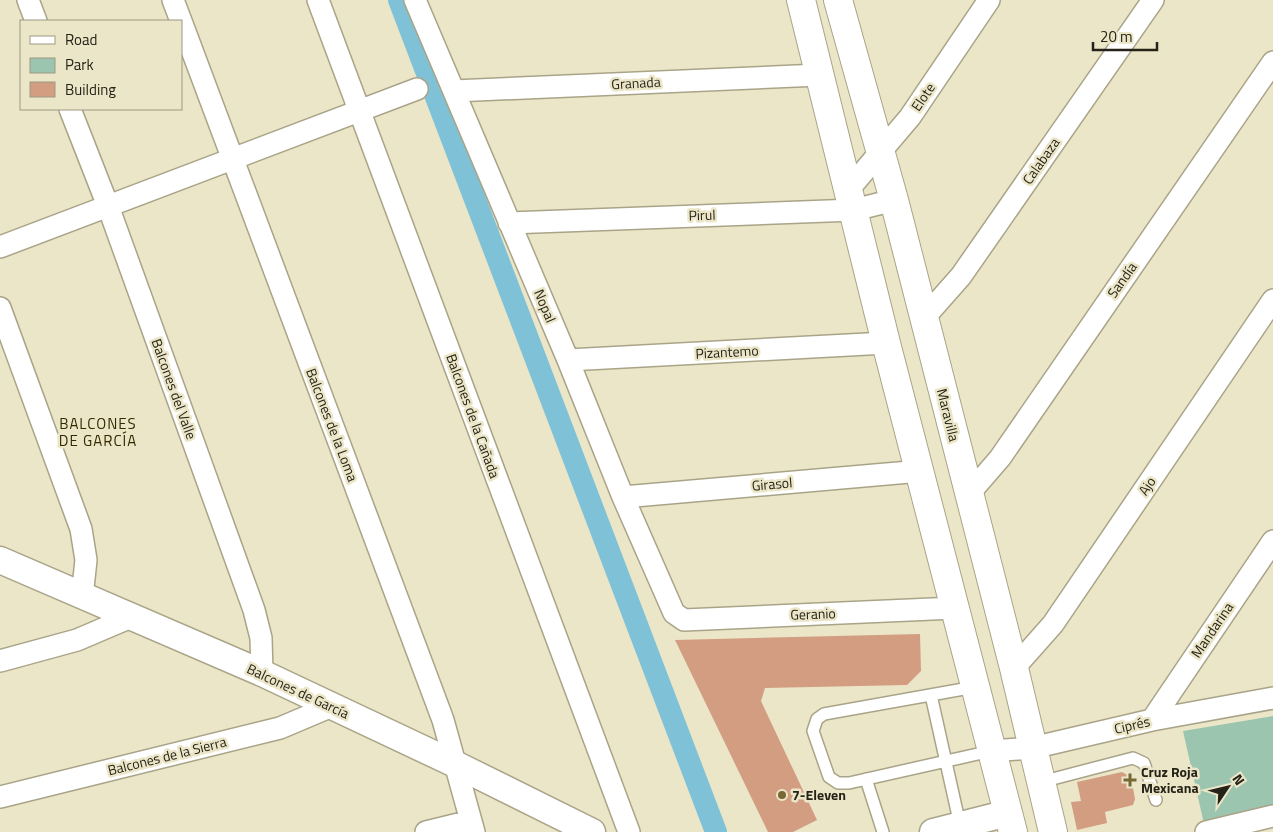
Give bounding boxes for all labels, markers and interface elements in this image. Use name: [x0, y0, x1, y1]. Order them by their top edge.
legend: [20, 20, 182, 110]
scale bar: [1093, 20, 1157, 52]
text: 20 m: [1100, 25, 1133, 48]
text: Road: [65, 28, 97, 51]
text: Park: [65, 53, 94, 76]
street label: Granada: [611, 71, 661, 94]
text: Building: [65, 78, 116, 101]
street label: Elote: [905, 78, 940, 115]
street label: Calabaza: [1017, 133, 1064, 188]
street label: Pirul: [688, 204, 716, 225]
street label: Sandía: [1102, 257, 1142, 302]
street label: Nopal: [529, 286, 562, 326]
street label: Balcones del Valle: [147, 336, 202, 442]
street label: Pizantemo: [695, 339, 759, 364]
street label: Balcones de la Cañada: [441, 351, 506, 481]
street label: Balcones de la Loma: [301, 365, 364, 485]
street label: Maravilla: [932, 386, 965, 444]
district label: BALCONES DE GARCÍA: [59, 412, 137, 452]
street label: Girasol: [751, 471, 793, 496]
street label: Ajo: [1133, 472, 1161, 499]
street label: Mandarina: [1185, 598, 1238, 662]
street label: Geranio: [790, 602, 836, 625]
street label: Balcones de García: [244, 658, 353, 723]
street label: Ciprés: [1112, 710, 1152, 739]
street label: Balcones de la Sierra: [105, 731, 229, 780]
place label: Cruz Roja Mexicana: [1141, 761, 1199, 798]
north arrow: [1203, 762, 1253, 812]
text: N: [1228, 769, 1250, 789]
marker: Cruz Roja Mexicana: [1123, 773, 1137, 787]
place label: 7-Eleven: [792, 784, 846, 805]
marker: 7-Eleven: [776, 789, 788, 801]

